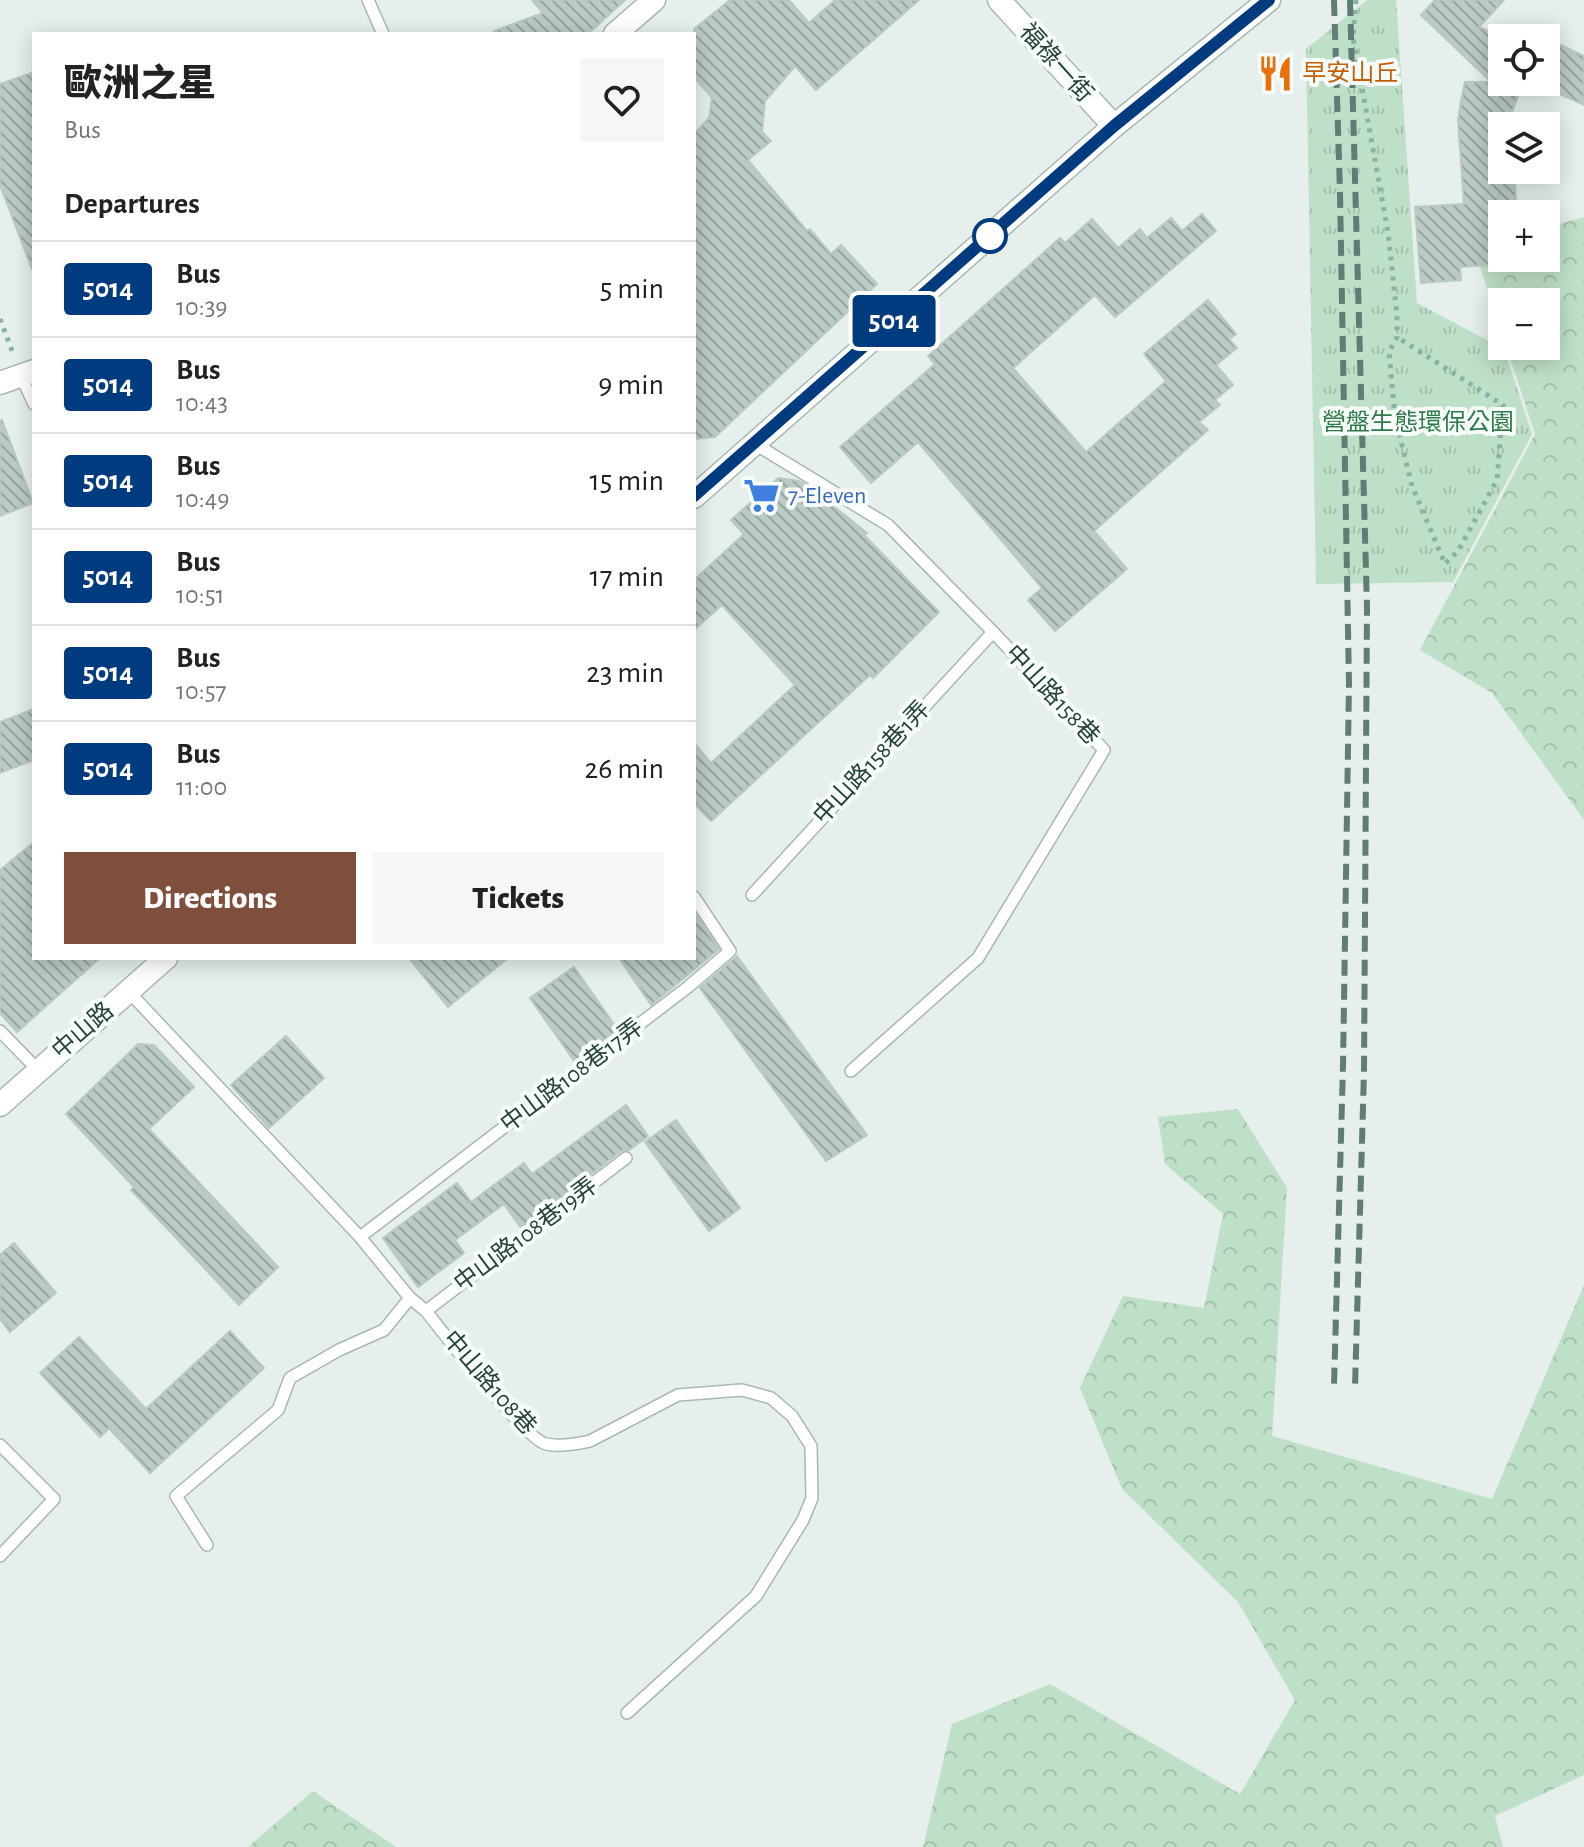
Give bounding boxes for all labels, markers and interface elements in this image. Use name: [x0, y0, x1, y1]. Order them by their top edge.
street label: 福祿一街: [1015, 18, 1099, 107]
map controls: [1488, 24, 1560, 360]
button: locate: [1488, 24, 1560, 96]
restaurant icon: 早安山丘: [1257, 55, 1295, 93]
button: heart: [580, 58, 664, 142]
place label: 早安山丘: [1302, 60, 1398, 86]
text: 歐洲之星: [64, 66, 216, 104]
button: layers: [1488, 112, 1560, 184]
text: Bus: [64, 117, 101, 143]
text: Departures: [64, 189, 200, 219]
button: +: [1488, 200, 1560, 272]
unlabelled marker: [973, 219, 1007, 253]
text: Bus: [176, 259, 221, 289]
text: 5 min: [600, 274, 664, 304]
text: 5014: [83, 275, 133, 303]
button: −: [1488, 288, 1560, 360]
text: 10:39: [176, 294, 228, 320]
line badge: 5014: [838, 295, 950, 347]
text: 5014: [869, 307, 919, 335]
text: Bus: [176, 355, 221, 385]
text: 9 min: [598, 370, 664, 400]
text: 5014: [83, 371, 133, 399]
text: 10:43: [176, 390, 228, 416]
park label: 營盤生態環保公園: [1322, 409, 1514, 435]
text: Bus: [176, 451, 221, 481]
text: 15 min: [589, 466, 664, 496]
text: 5014: [83, 467, 133, 495]
supermarket icon: 7-Eleven: [743, 477, 781, 515]
place label: 7-Eleven: [788, 484, 866, 508]
text: 10:49: [176, 486, 229, 512]
text: Bus: [176, 547, 221, 577]
text: 17 min: [589, 562, 664, 592]
text: 5014: [83, 563, 133, 591]
text: 10:51: [176, 582, 224, 608]
street label: 中山路158巷: [1000, 639, 1105, 749]
text: Bus: [176, 643, 221, 673]
text: 23 min: [586, 658, 664, 688]
text: 5014: [83, 659, 133, 687]
text: 10:57: [176, 678, 226, 704]
street label: 中山路158巷1弄: [808, 696, 935, 829]
text: Bus: [176, 739, 221, 769]
text: 26 min: [585, 754, 664, 784]
text: 5014: [83, 755, 133, 783]
text: 11:00: [176, 774, 227, 800]
button: Directions: [64, 852, 356, 944]
button: Tickets: [372, 852, 664, 944]
street label: 中山路: [47, 997, 118, 1064]
street label: 中山路108巷17弄: [495, 1013, 647, 1137]
street label: 中山路108巷19弄: [449, 1172, 602, 1296]
street label: 中山路108巷: [438, 1325, 542, 1439]

